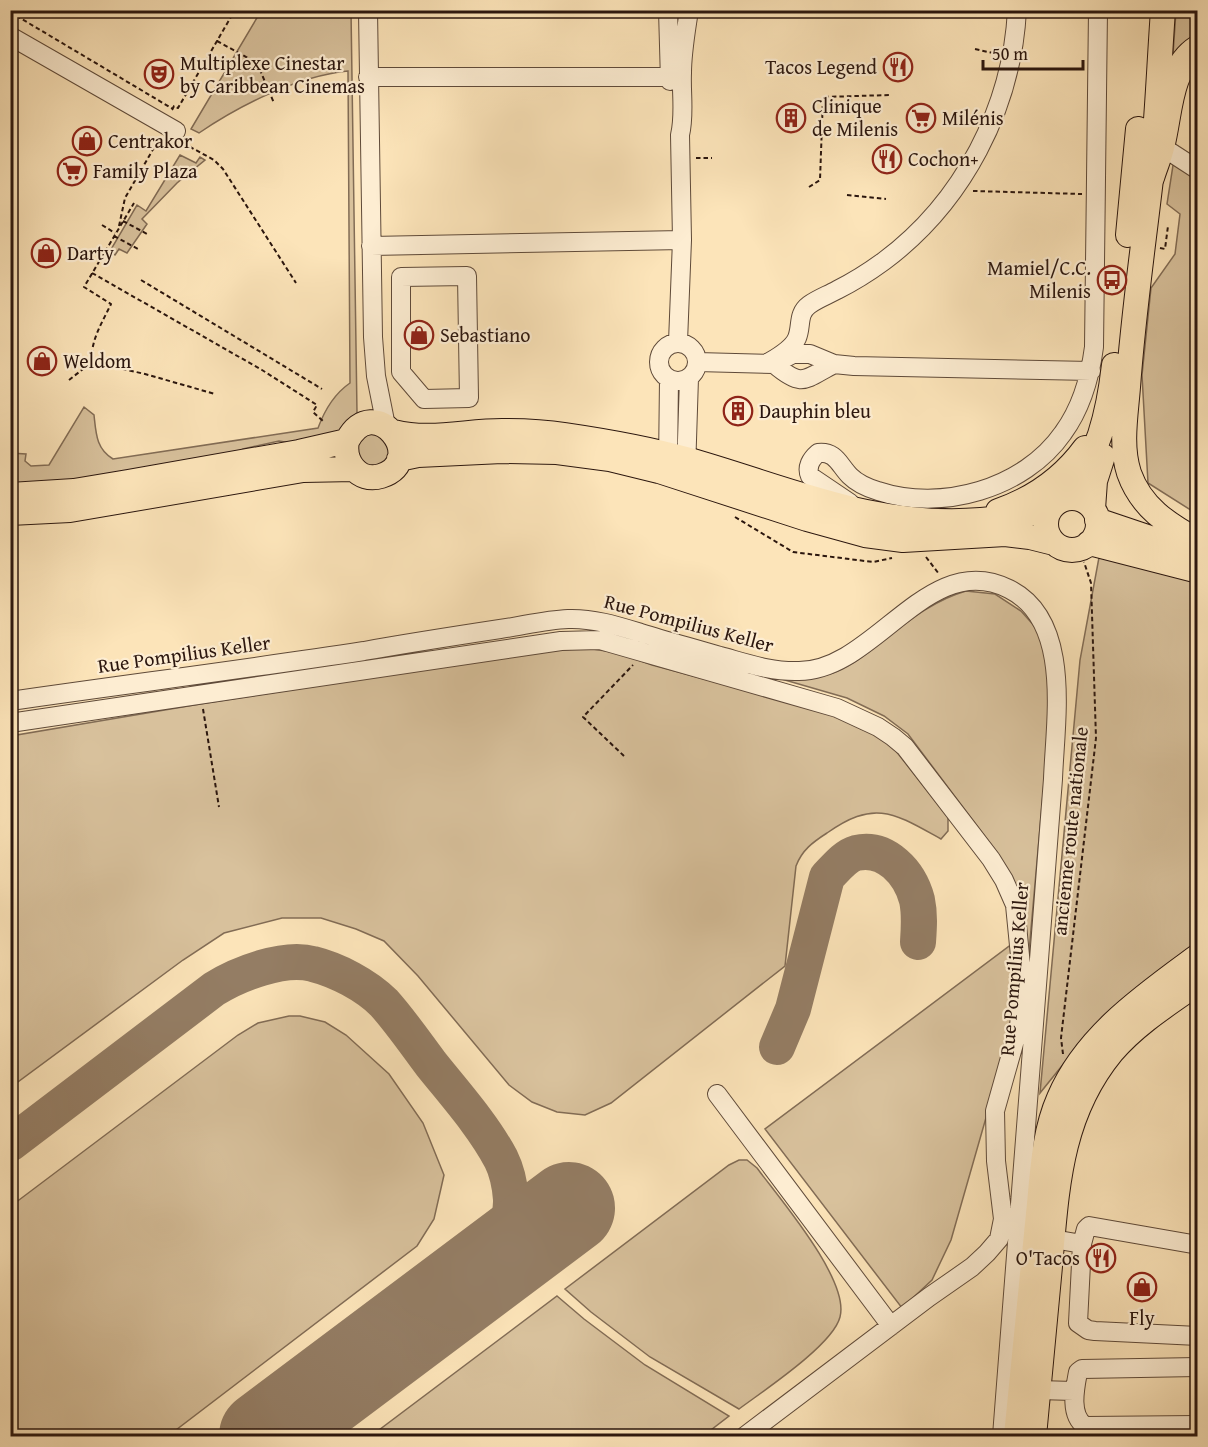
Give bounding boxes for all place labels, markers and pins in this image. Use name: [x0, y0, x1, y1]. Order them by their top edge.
place label: Multiplexe Cinestar by Caribbean Cinemas: [180, 48, 365, 100]
restaurant icon: Tacos Legend: [882, 51, 914, 83]
place label: Tacos Legend: [765, 52, 877, 81]
theatre icon: Multiplexe Cinestar by Caribbean Cinemas: [143, 58, 175, 90]
place label: Clinique de Milenis: [812, 91, 898, 143]
building icon: Clinique de Milenis: [775, 102, 807, 134]
supermarket icon: Milénis: [905, 102, 937, 134]
place label: Milénis: [942, 103, 1004, 132]
shop icon: Centrakor: [71, 125, 103, 157]
place label: Centrakor: [108, 126, 192, 155]
restaurant icon: Cochon+: [871, 143, 903, 175]
place label: Cochon+: [908, 144, 979, 173]
supermarket icon: Family Plaza: [56, 155, 88, 187]
place label: Family Plaza: [93, 156, 198, 185]
shop icon: Darty: [30, 237, 62, 269]
place label: Darty: [67, 238, 114, 267]
place label: Mamiel/C.C. Milenis: [987, 253, 1091, 305]
bus stop icon: Mamiel/C.C. Milenis: [1096, 264, 1128, 296]
shop icon: Sebastiano: [403, 319, 435, 351]
place label: Sebastiano: [440, 320, 530, 349]
shop icon: Weldom: [26, 345, 58, 377]
place label: Weldom: [63, 346, 132, 375]
building icon: Dauphin bleu: [722, 395, 754, 427]
place label: Dauphin bleu: [759, 396, 871, 425]
restaurant icon: O'Tacos: [1085, 1242, 1117, 1274]
place label: O'Tacos: [1016, 1243, 1080, 1272]
shop icon: Fly: [1126, 1271, 1158, 1303]
place label: Fly: [1129, 1303, 1155, 1332]

